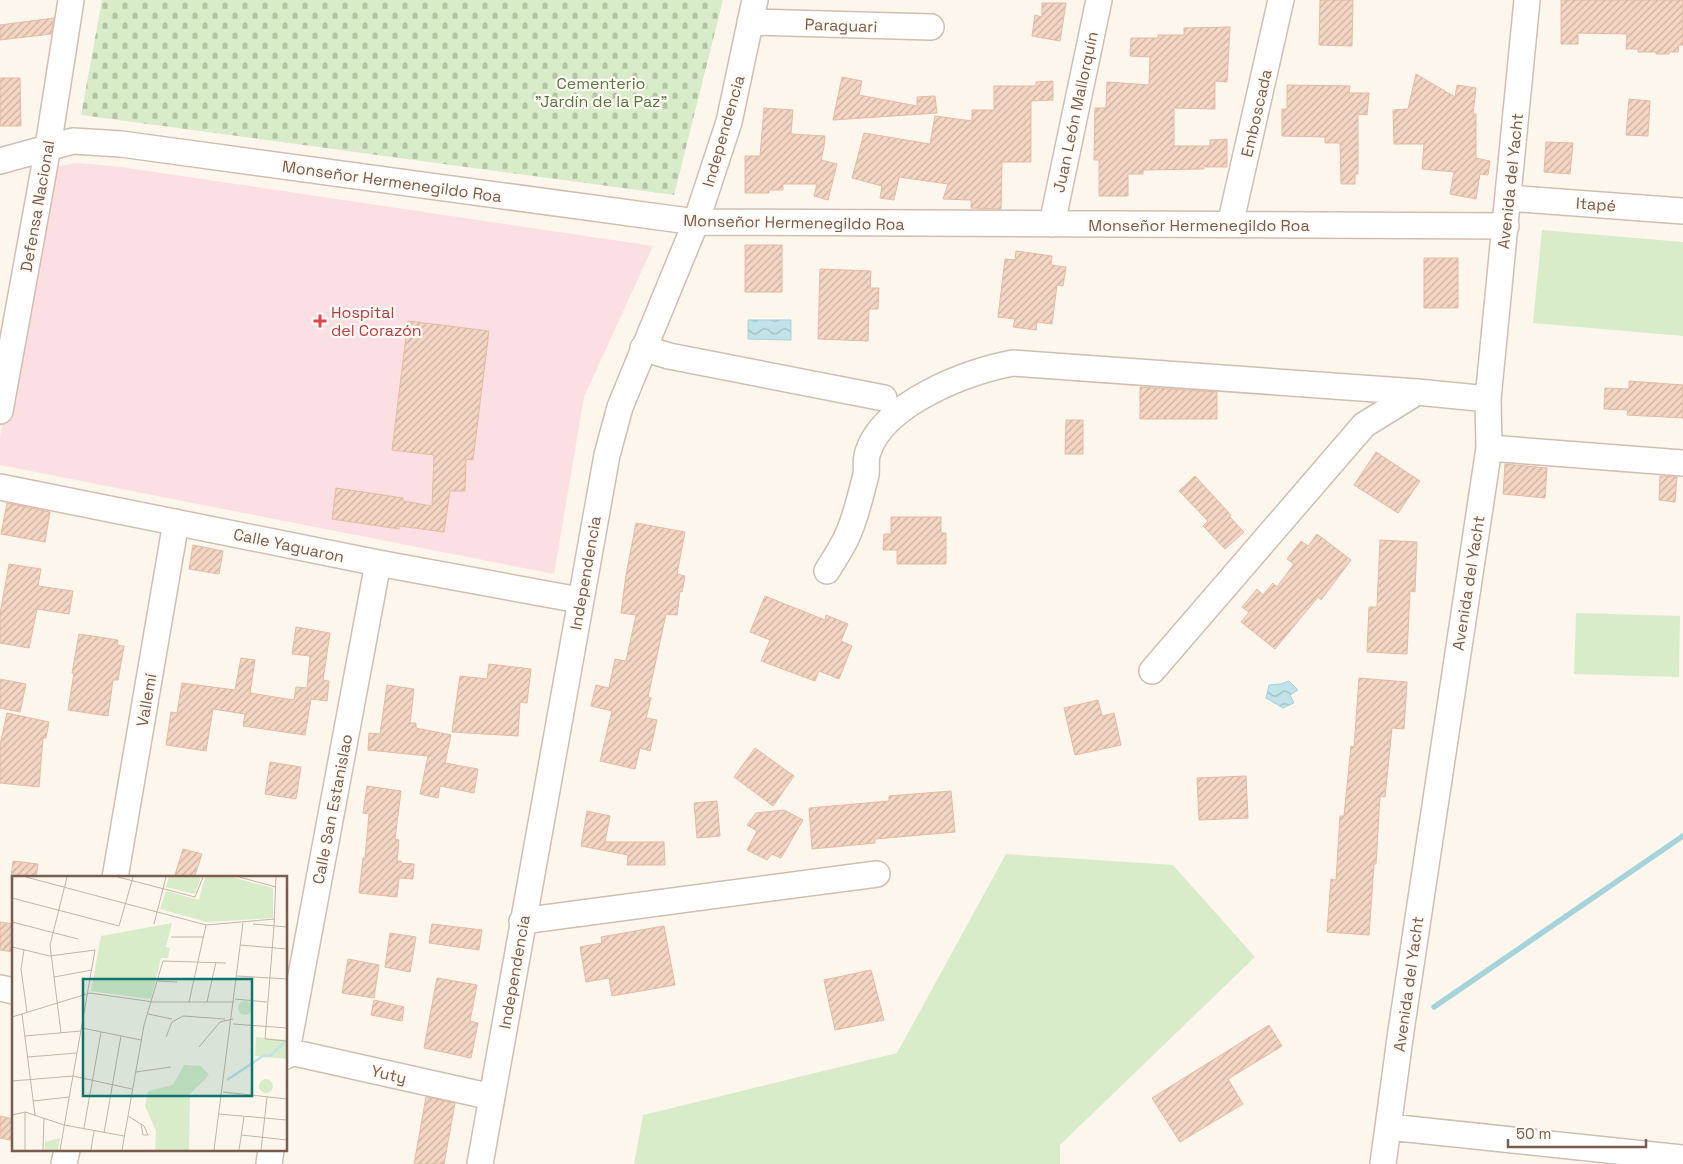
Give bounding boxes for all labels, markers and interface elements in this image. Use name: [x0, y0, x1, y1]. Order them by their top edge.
street label: Paraguari: [804, 14, 878, 37]
street label: Juan León Mallorquín: [1048, 30, 1103, 195]
street label: Emboscada: [1236, 67, 1277, 159]
park label: Cementerio "Jardín de la Paz": [535, 73, 667, 112]
street label: Independencia: [697, 73, 749, 189]
street label: Avenida del Yacht: [1493, 112, 1528, 250]
street label: Defensa Nacional: [16, 139, 59, 274]
street label: Monseñor Hermenegildo Roa: [281, 156, 503, 207]
street label: Itapé: [1575, 193, 1617, 216]
street label: Monseñor Hermenegildo Roa: [683, 210, 905, 235]
street label: Monseñor Hermenegildo Roa: [1088, 215, 1310, 236]
place label: Hospital del Corazón: [331, 302, 422, 341]
marker: Hospital del Corazón: [313, 314, 327, 328]
street label: Independencia: [565, 514, 606, 632]
street label: Avenida del Yacht: [1447, 514, 1490, 652]
street label: Calle Yaguaron: [232, 523, 346, 567]
street label: Vallemí: [132, 672, 161, 728]
street label: Calle San Estanislao: [308, 732, 357, 886]
inset map: [12, 876, 288, 1152]
street label: Independencia: [494, 913, 535, 1031]
street label: Avenida del Yacht: [1389, 915, 1428, 1053]
street label: Yuty: [369, 1060, 409, 1089]
scale bar: [1508, 1116, 1646, 1148]
text: 50 m: [1516, 1124, 1551, 1143]

